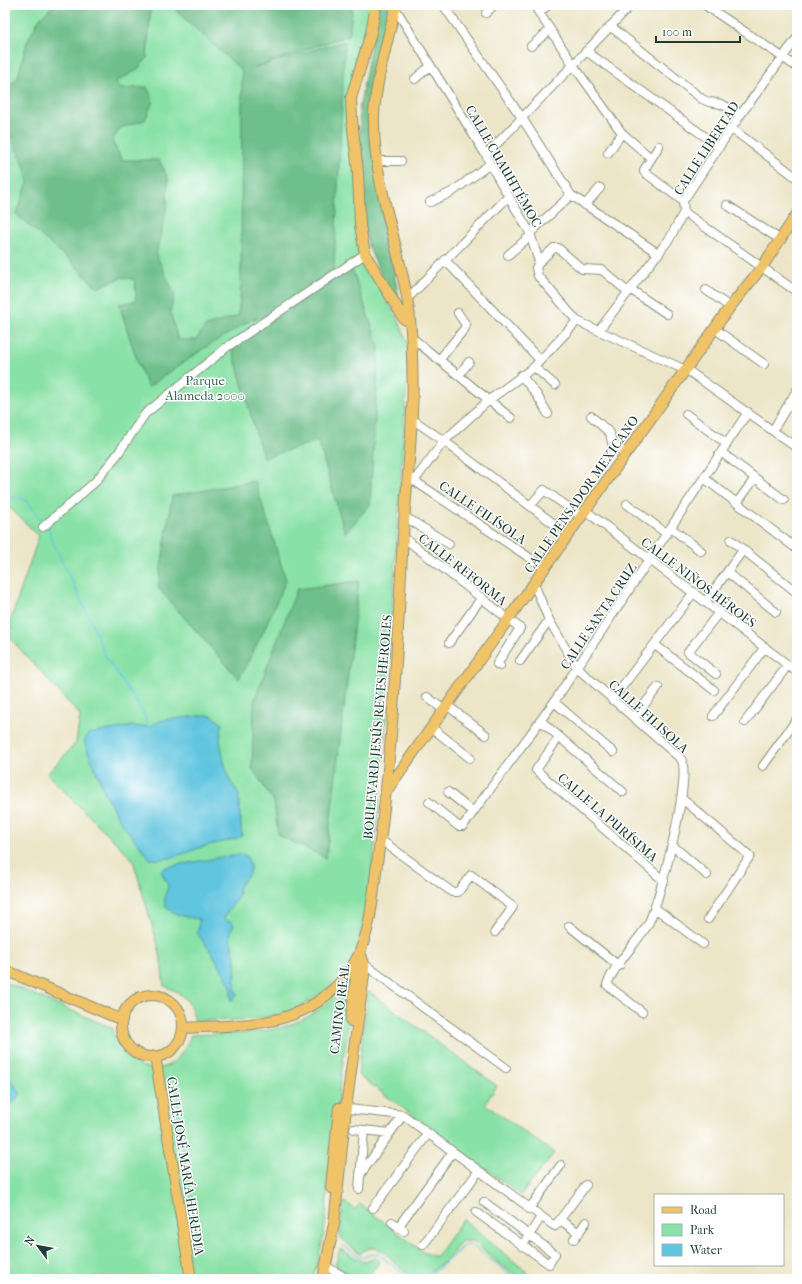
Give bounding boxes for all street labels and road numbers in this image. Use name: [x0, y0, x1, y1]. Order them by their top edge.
street label: CALLE LIBERTAD: [671, 99, 742, 198]
street label: CALLE CUAUHTÉMOC: [462, 103, 545, 230]
street label: CALLE PENSADOR MEXICANO: [521, 413, 642, 576]
street label: CALLE FILÍSOLA: [436, 478, 530, 547]
street label: CALLE REFORMA: [416, 530, 510, 609]
street label: CALLE NIÑOS HÉROES: [638, 534, 759, 631]
street label: CALLE SANTA CRUZ: [557, 560, 640, 672]
street label: BOULEVARD JESÚS REYES HEROLES: [360, 614, 395, 840]
street label: CALLE FILISOLA: [606, 677, 692, 756]
street label: CALLE LA PURÍSIMA: [555, 770, 661, 865]
street label: CAMINO REAL: [327, 963, 352, 1055]
street label: CALLE JOSÉ MARÍA HEREDIA: [164, 1076, 207, 1257]

